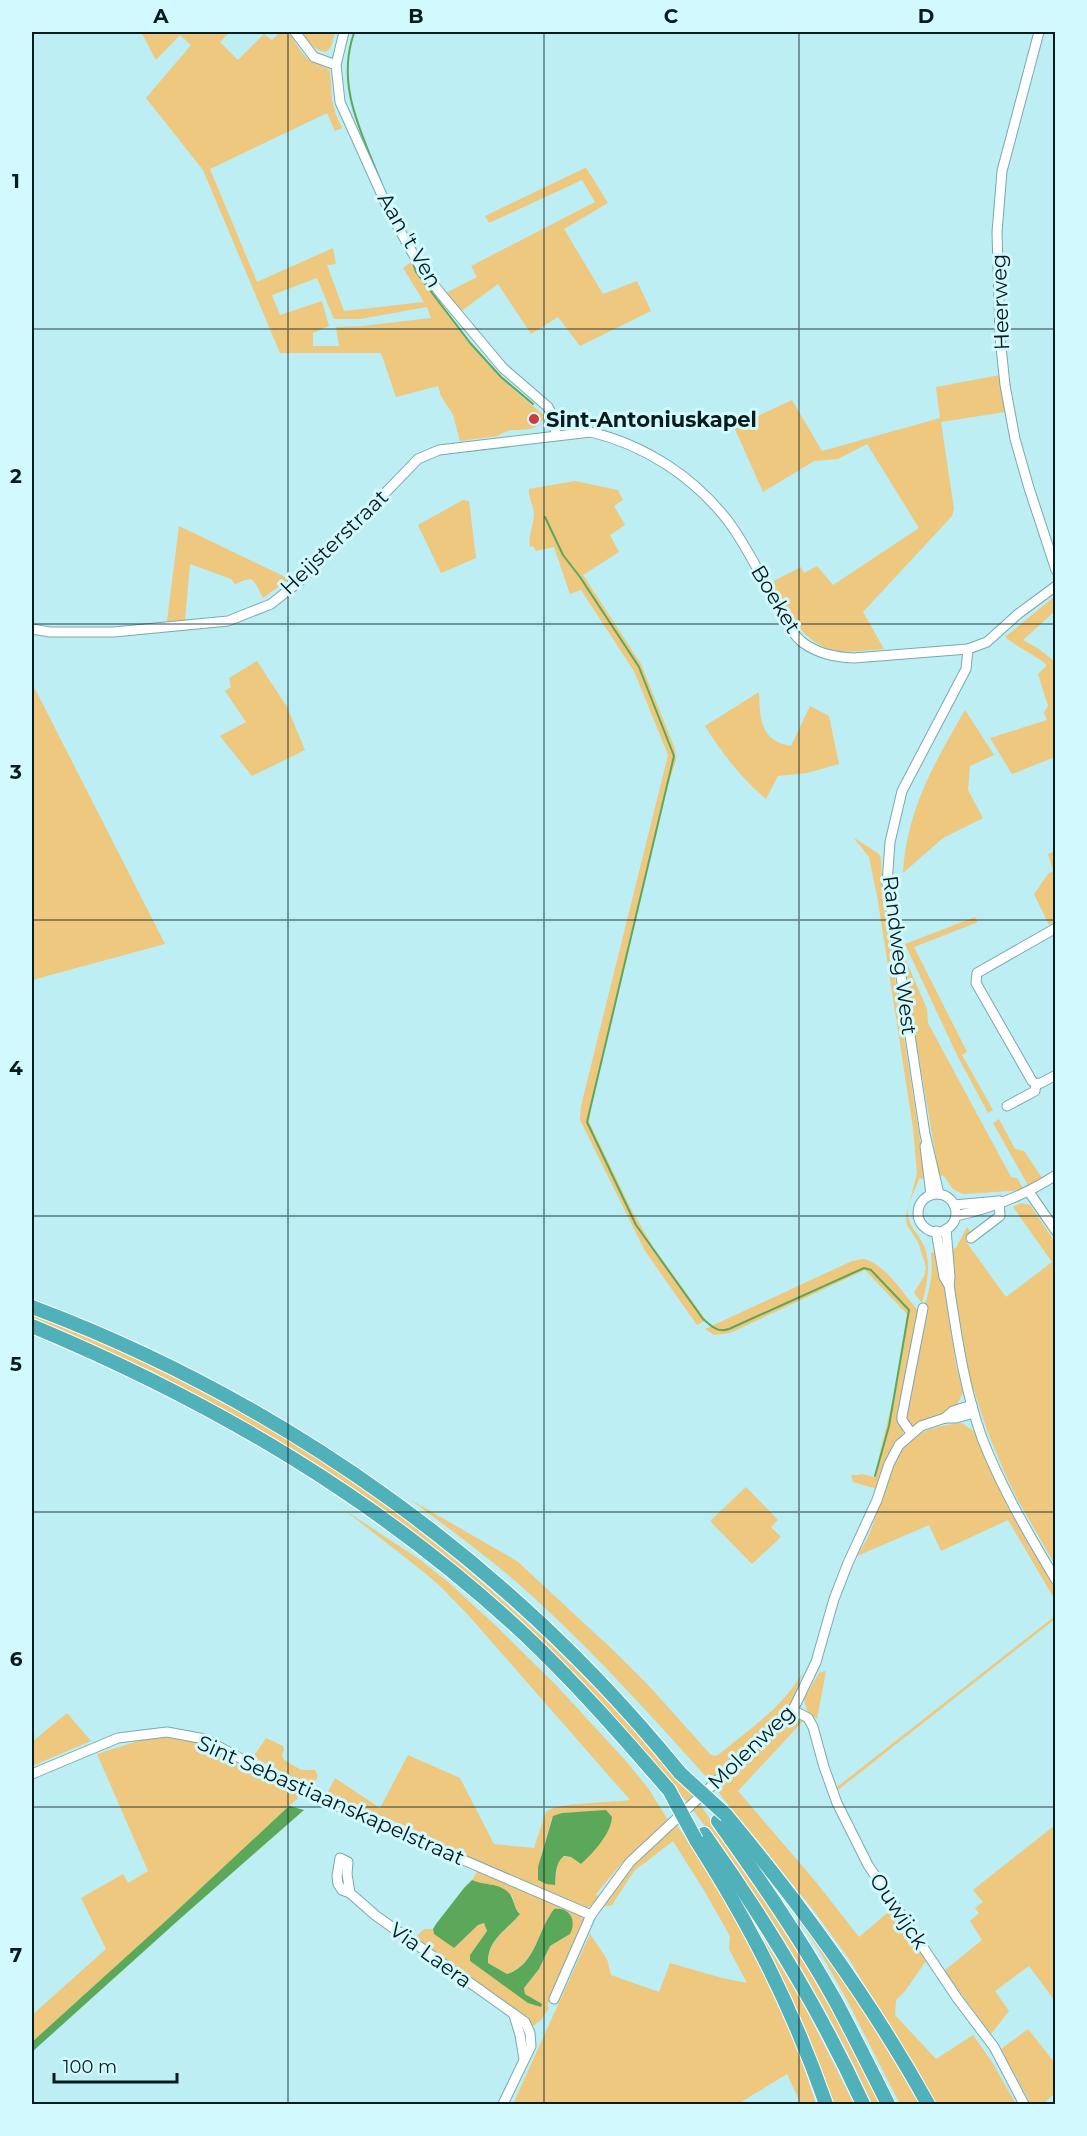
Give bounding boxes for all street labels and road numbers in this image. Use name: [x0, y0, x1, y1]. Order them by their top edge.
street label: Aan 't Ven: [373, 188, 447, 292]
street label: Heerweg: [986, 253, 1014, 351]
street label: Heijsterstraat: [275, 484, 393, 600]
street label: Boeket: [746, 560, 806, 638]
street label: Randweg West: [878, 874, 922, 1036]
street label: Molenweg: [702, 1700, 800, 1794]
street label: Sint Sebastiaanskapelstraat: [194, 1730, 468, 1870]
street label: Ouwijck: [865, 1868, 934, 1954]
street label: Via Laera: [385, 1917, 477, 1993]

